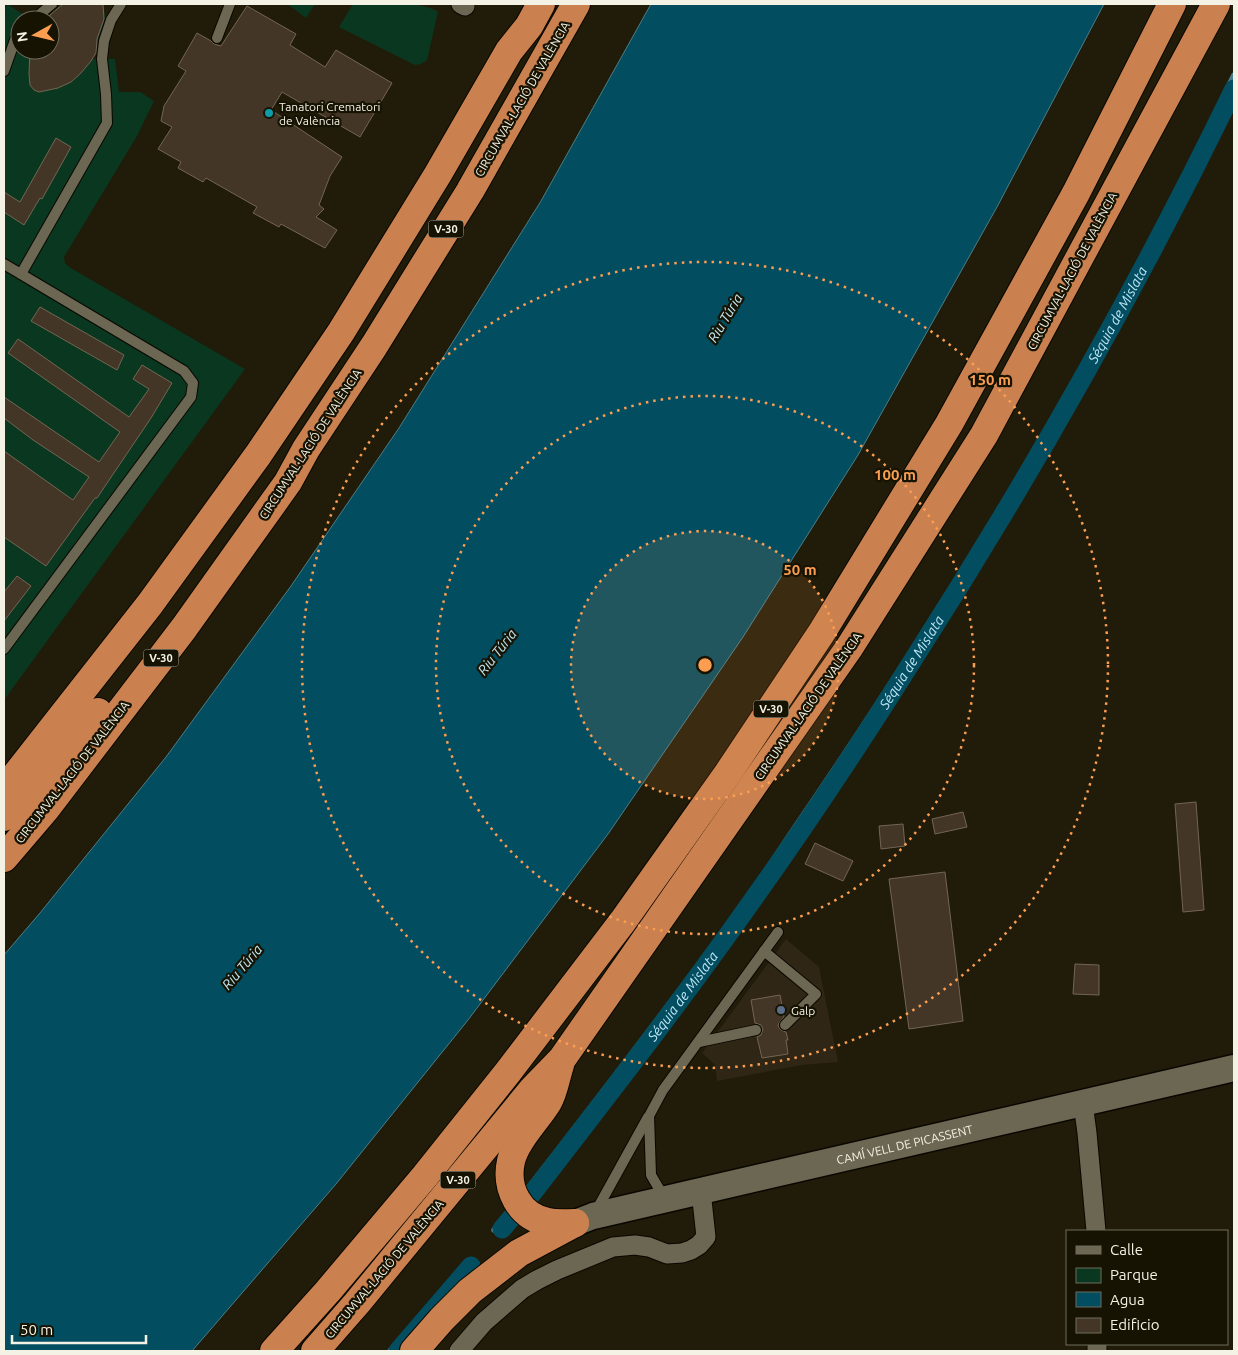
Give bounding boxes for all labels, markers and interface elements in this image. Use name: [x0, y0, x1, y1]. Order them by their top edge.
north arrow: [10, 10, 60, 60]
street label: CIRCUMVAL·LACIÓ DE VALÈNCIA: [472, 19, 572, 179]
text: N: [13, 31, 31, 43]
place label: Tanatori Crematori de València: [279, 100, 381, 127]
marker: Tanatori Crematori de València: [263, 107, 275, 119]
street label: CIRCUMVAL·LACIÓ DE VALÈNCIA: [1025, 190, 1119, 352]
road number: V-30: [428, 220, 464, 238]
water label: Séquia de Mislata: [1084, 263, 1150, 367]
water label: Riu Túria: [704, 291, 746, 345]
street label: CIRCUMVAL·LACIÓ DE VALÈNCIA: [256, 366, 364, 522]
text: 150 m: [969, 371, 1011, 388]
text: 100 m: [874, 466, 916, 483]
text: 50 m: [783, 561, 817, 578]
water label: Séquia de Mislata: [875, 612, 947, 713]
water label: Riu Túria: [474, 626, 520, 678]
street label: CIRCUMVAL·LACIÓ DE VALÈNCIA: [752, 630, 864, 782]
road number: V-30: [144, 650, 178, 666]
centre of rings: [696, 656, 714, 674]
street label: CIRCUMVAL·LACIÓ DE VALÈNCIA: [12, 698, 132, 846]
road number: V-30: [754, 701, 788, 718]
water label: Riu Túria: [219, 941, 266, 993]
water label: Séquia de Mislata: [644, 948, 721, 1045]
marker: Galp: [775, 1004, 787, 1016]
place label: Galp: [791, 1004, 815, 1017]
street label: CAMÍ VELL DE PICASSENT: [835, 1122, 974, 1166]
road number: V-30: [440, 1172, 476, 1188]
street label: CIRCUMVAL·LACIÓ DE VALÈNCIA: [322, 1197, 446, 1341]
legend: [1066, 1230, 1228, 1345]
text: Calle: [1110, 1241, 1143, 1258]
text: Parque: [1110, 1266, 1158, 1283]
text: Agua: [1110, 1291, 1145, 1308]
scale bar: [12, 1312, 146, 1344]
text: Edificio: [1110, 1316, 1159, 1333]
text: 50 m: [20, 1321, 53, 1338]

